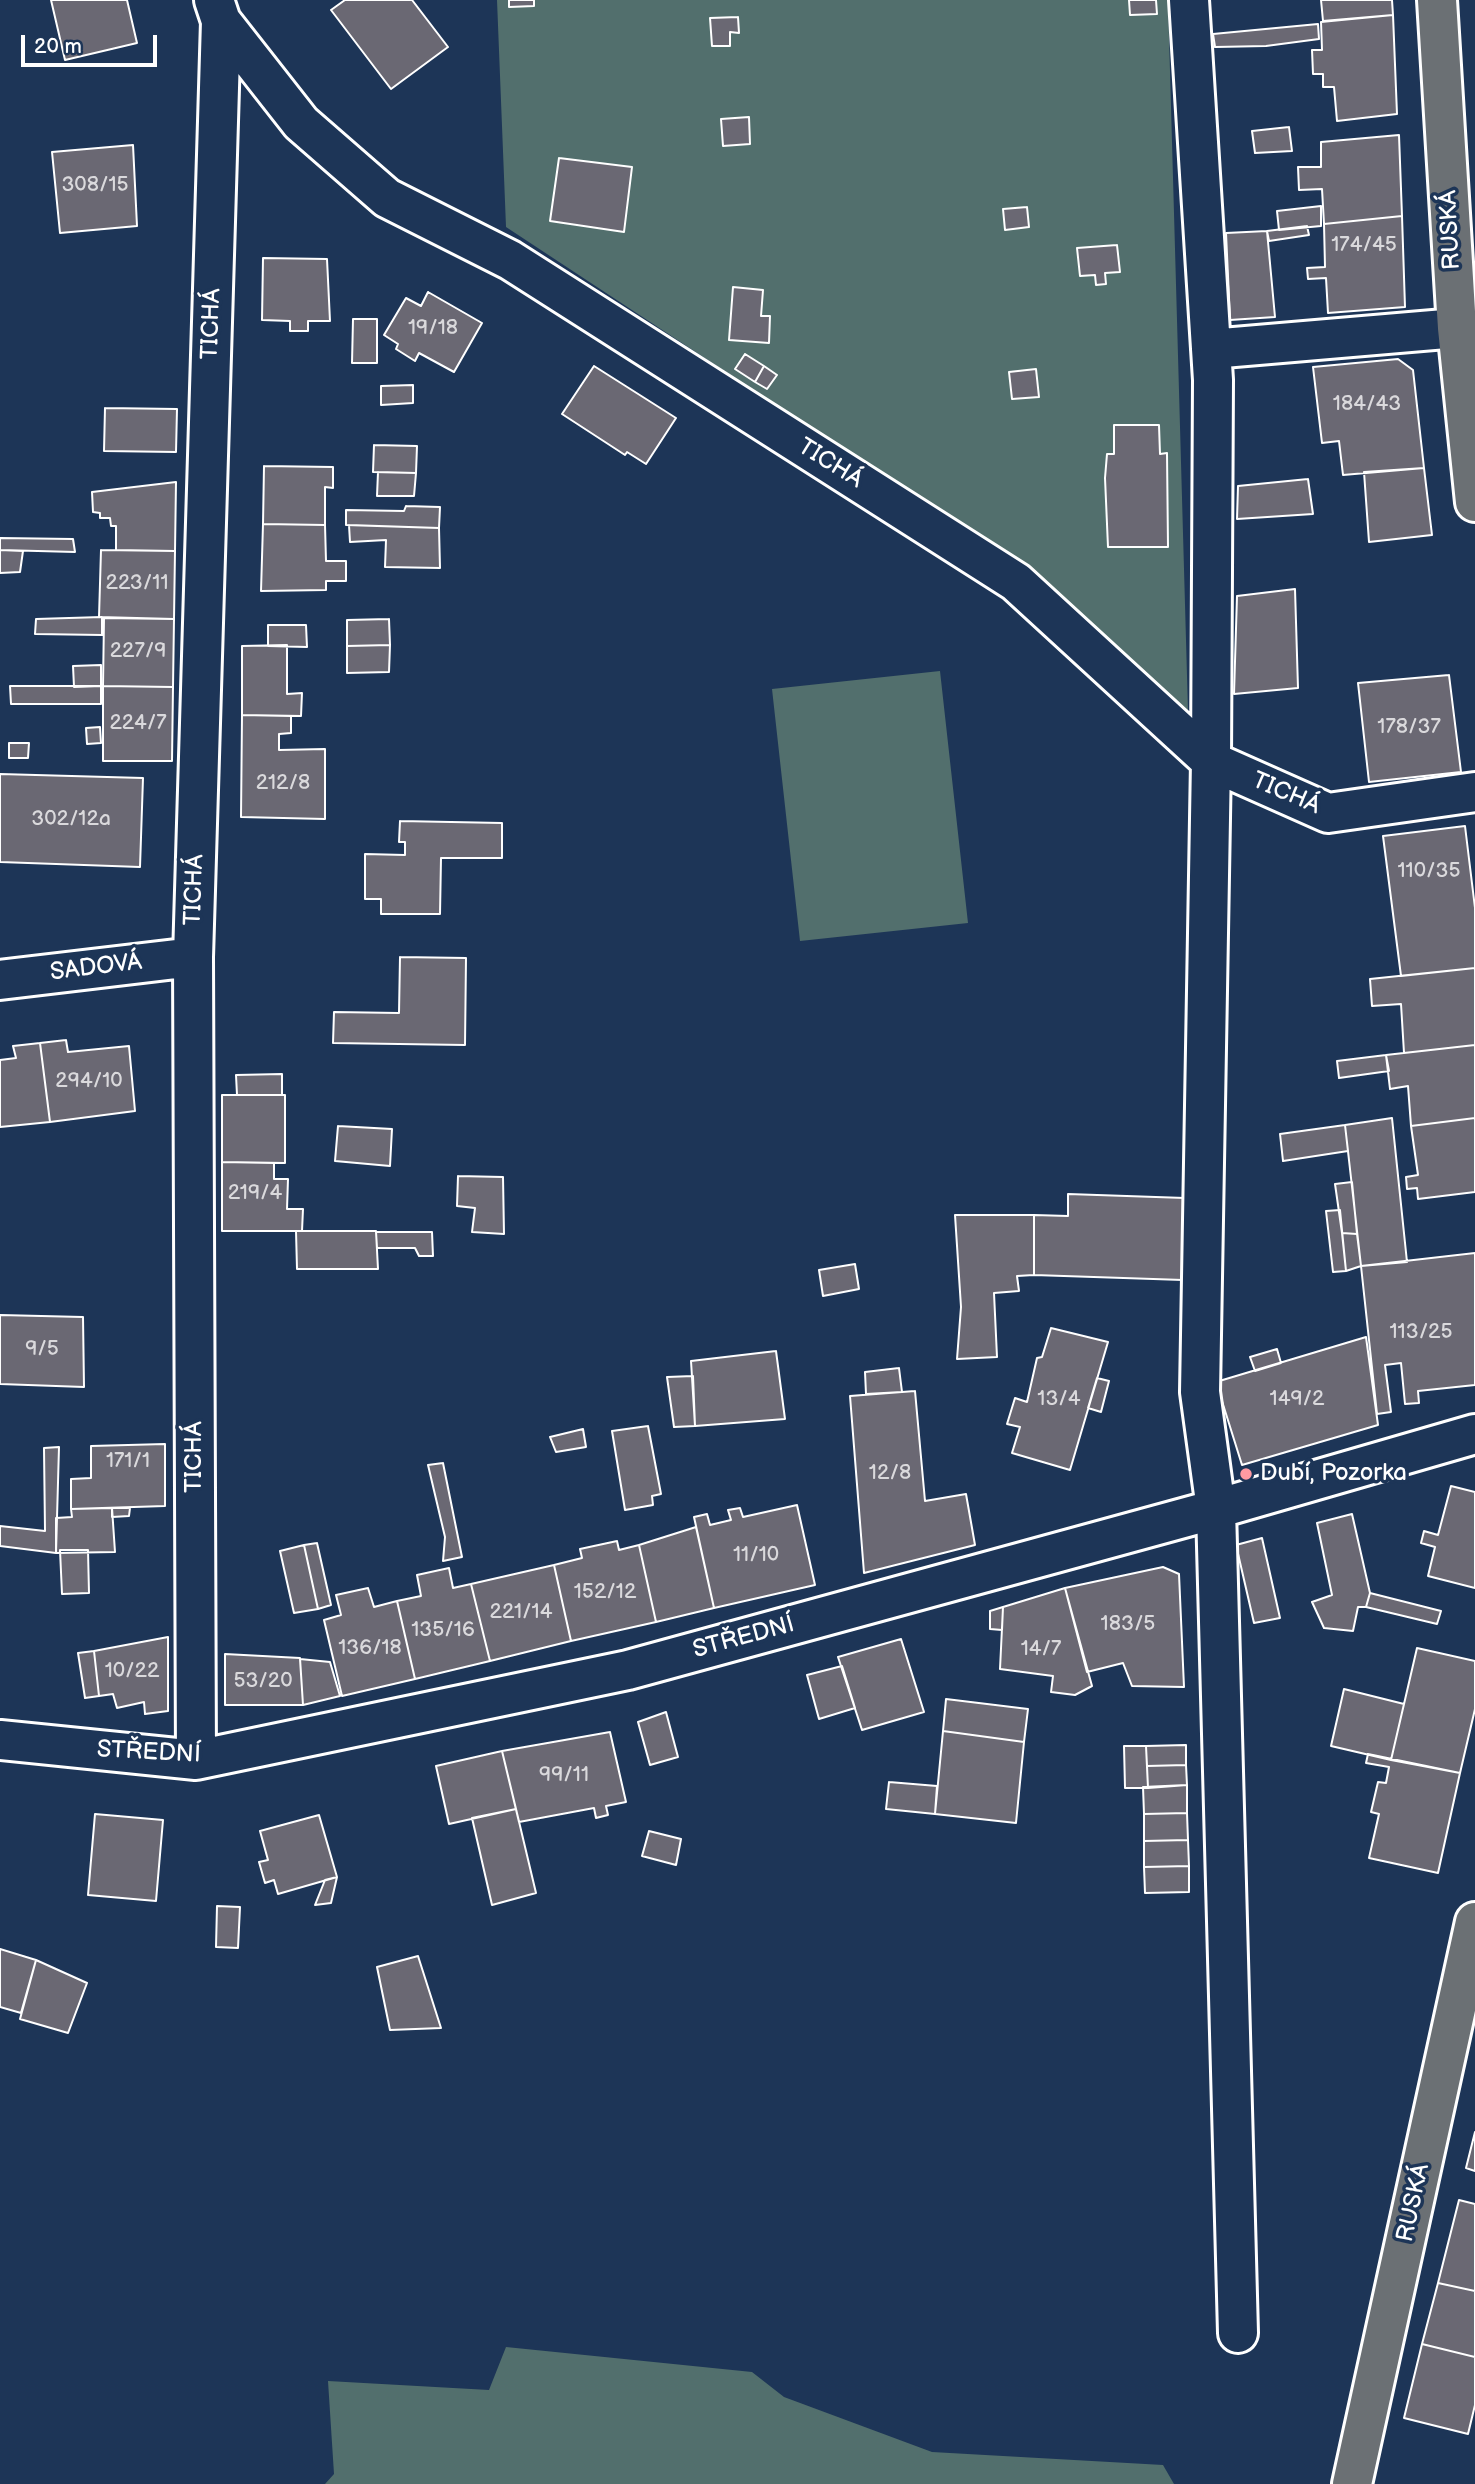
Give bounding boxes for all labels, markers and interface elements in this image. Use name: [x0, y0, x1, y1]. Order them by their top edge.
scale bar: [24, 21, 161, 65]
text: 20 m: [34, 34, 82, 59]
house number: 308/15: [61, 173, 129, 199]
street label: RUSKÁ: [1435, 190, 1467, 270]
house number: 174/45: [1331, 233, 1397, 259]
street label: TICHÁ: [196, 288, 228, 360]
house number: 19/18: [408, 316, 458, 342]
house number: 184/43: [1333, 392, 1401, 418]
street label: TICHÁ: [792, 433, 868, 495]
house number: 223/11: [105, 571, 169, 597]
house number: 227/9: [110, 639, 166, 665]
house number: 224/7: [109, 711, 167, 737]
house number: 178/37: [1377, 715, 1441, 741]
street label: TICHÁ: [1248, 767, 1324, 821]
house number: 212/8: [256, 771, 310, 797]
house number: 302/12a: [31, 807, 111, 833]
street label: TICHÁ: [179, 854, 211, 926]
house number: 110/35: [1397, 859, 1461, 885]
street label: SADOVÁ: [49, 948, 143, 988]
house number: 294/10: [55, 1069, 123, 1095]
house number: 219/4: [228, 1181, 282, 1207]
house number: 113/25: [1389, 1320, 1453, 1346]
house number: 9/5: [25, 1337, 59, 1363]
house number: 13/4: [1037, 1387, 1081, 1413]
house number: 149/2: [1270, 1387, 1324, 1413]
street label: TICHÁ: [181, 1421, 209, 1493]
house number: 171/1: [106, 1449, 150, 1475]
place label: Dubí, Pozorka: [1260, 1460, 1407, 1488]
house number: 12/8: [869, 1461, 911, 1487]
marker: Dubí, Pozorka: [1238, 1466, 1254, 1482]
house number: 11/10: [733, 1543, 779, 1569]
house number: 152/12: [574, 1580, 636, 1606]
house number: 221/14: [489, 1600, 553, 1626]
street label: STŘEDNÍ: [690, 1611, 798, 1665]
house number: 183/5: [1101, 1612, 1155, 1638]
house number: 135/16: [411, 1618, 475, 1644]
house number: 136/18: [338, 1636, 402, 1662]
house number: 14/7: [1021, 1637, 1061, 1663]
house number: 10/22: [105, 1659, 159, 1685]
house number: 53/20: [233, 1669, 293, 1695]
street label: STŘEDNÍ: [96, 1736, 202, 1770]
house number: 99/11: [539, 1763, 589, 1789]
street label: RUSKÁ: [1392, 2161, 1436, 2245]

